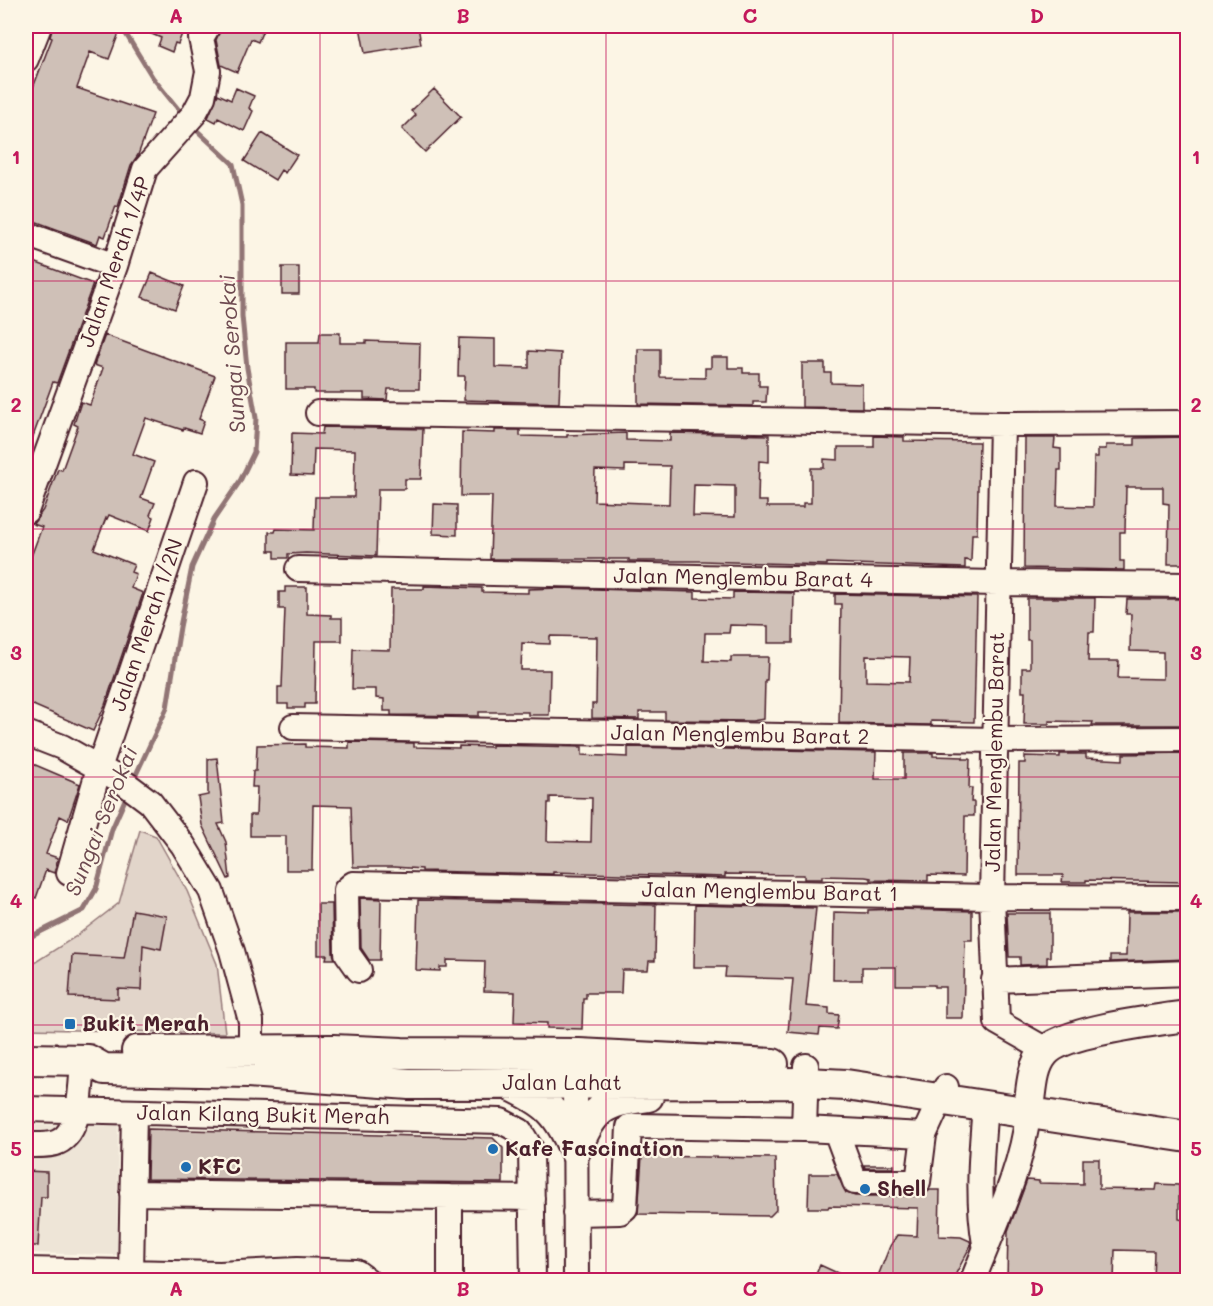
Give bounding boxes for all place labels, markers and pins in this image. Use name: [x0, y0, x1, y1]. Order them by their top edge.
place label: Bukit Merah: [82, 1009, 209, 1036]
marker: Bukit Merah: [63, 1017, 77, 1031]
place label: Kafe Fascination: [505, 1134, 684, 1161]
marker: Kafe Fascination: [486, 1142, 500, 1156]
place label: KFC: [198, 1152, 241, 1179]
marker: KFC: [179, 1160, 193, 1174]
place label: Shell: [877, 1174, 926, 1201]
marker: Shell: [858, 1182, 872, 1196]

